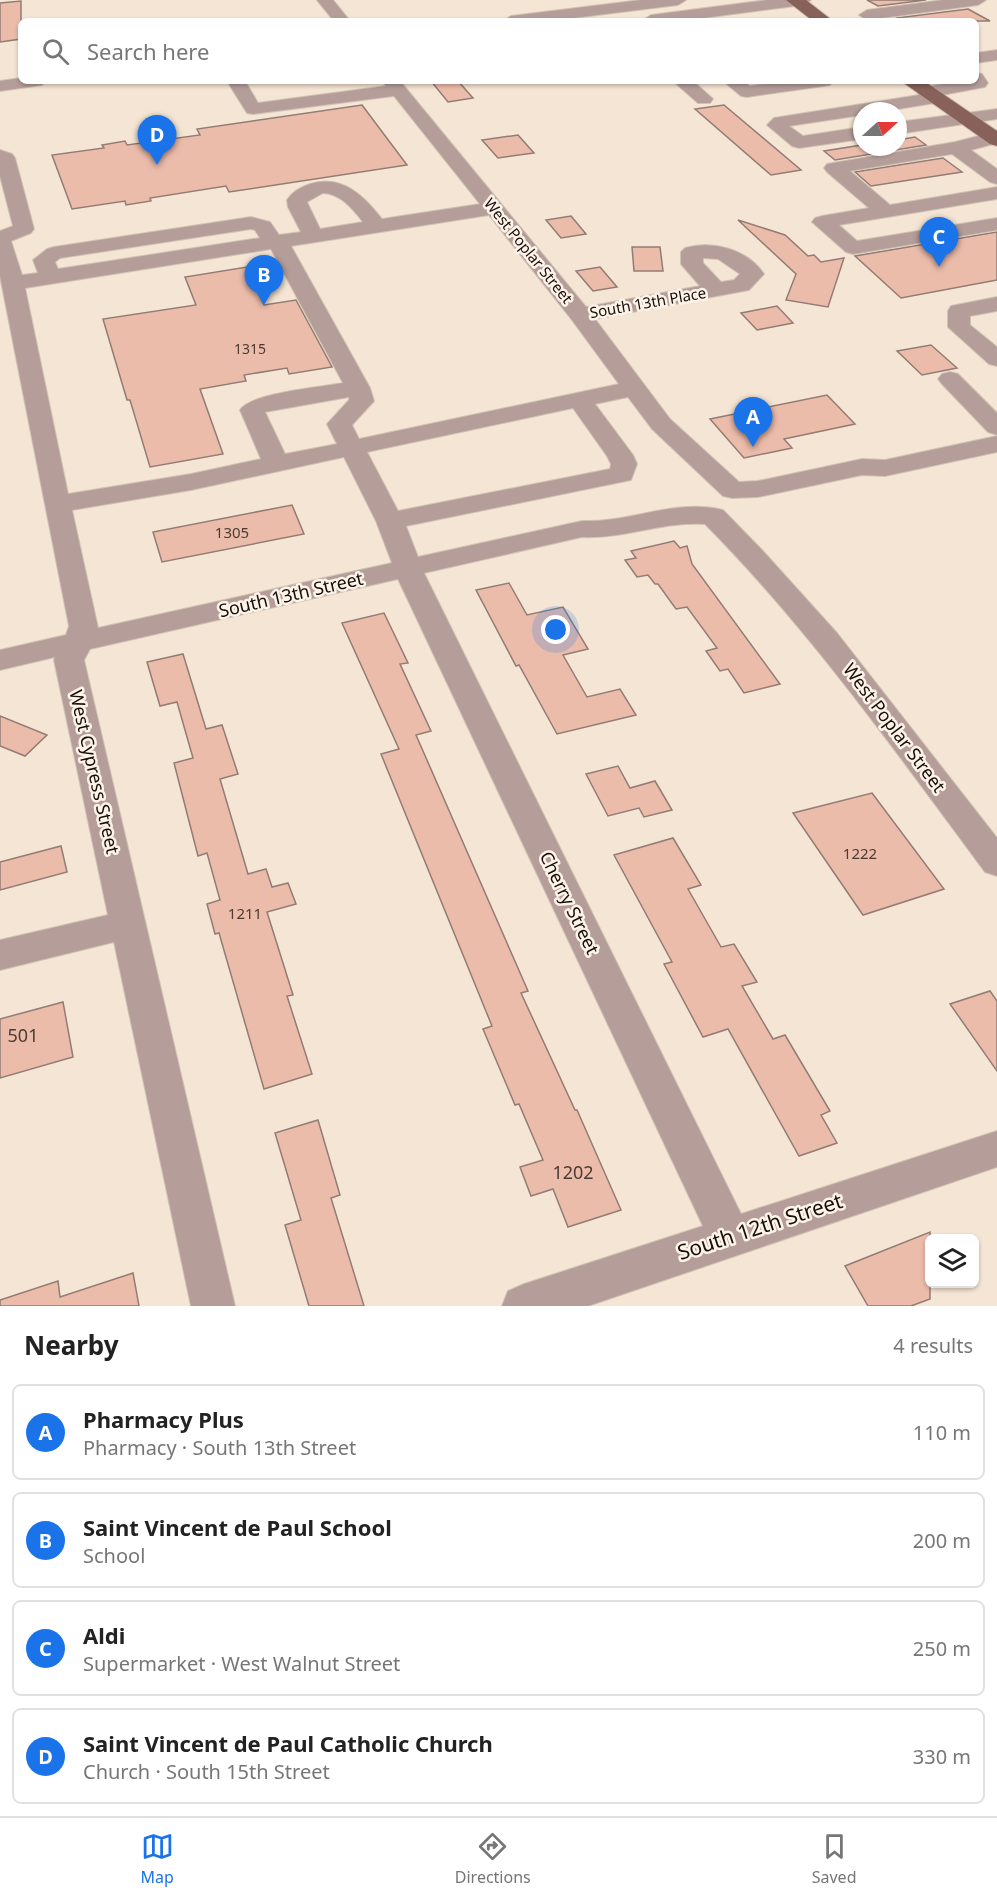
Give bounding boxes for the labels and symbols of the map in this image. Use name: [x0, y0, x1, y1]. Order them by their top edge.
north arrow: [853, 102, 907, 156]
pin: D: [138, 116, 176, 165]
street label: West Poplar Street: [480, 193, 578, 308]
pin: C: [920, 218, 958, 267]
pin: B: [244, 256, 284, 305]
street label: South 13th Place: [588, 282, 708, 322]
house number: 1315: [234, 339, 266, 358]
pin: A: [734, 398, 772, 447]
house number: 1305: [215, 522, 249, 542]
street label: South 13th Street: [216, 566, 366, 622]
your location: [541, 615, 570, 644]
street label: West Poplar Street: [838, 658, 952, 797]
street label: West Cypress Street: [64, 688, 126, 856]
house number: 1222: [843, 843, 877, 863]
street label: Cherry Street: [535, 847, 605, 958]
house number: 1211: [228, 903, 262, 923]
house number: 501: [8, 1023, 38, 1047]
house number: 1202: [552, 1160, 594, 1184]
street label: South 12th Street: [674, 1186, 846, 1266]

